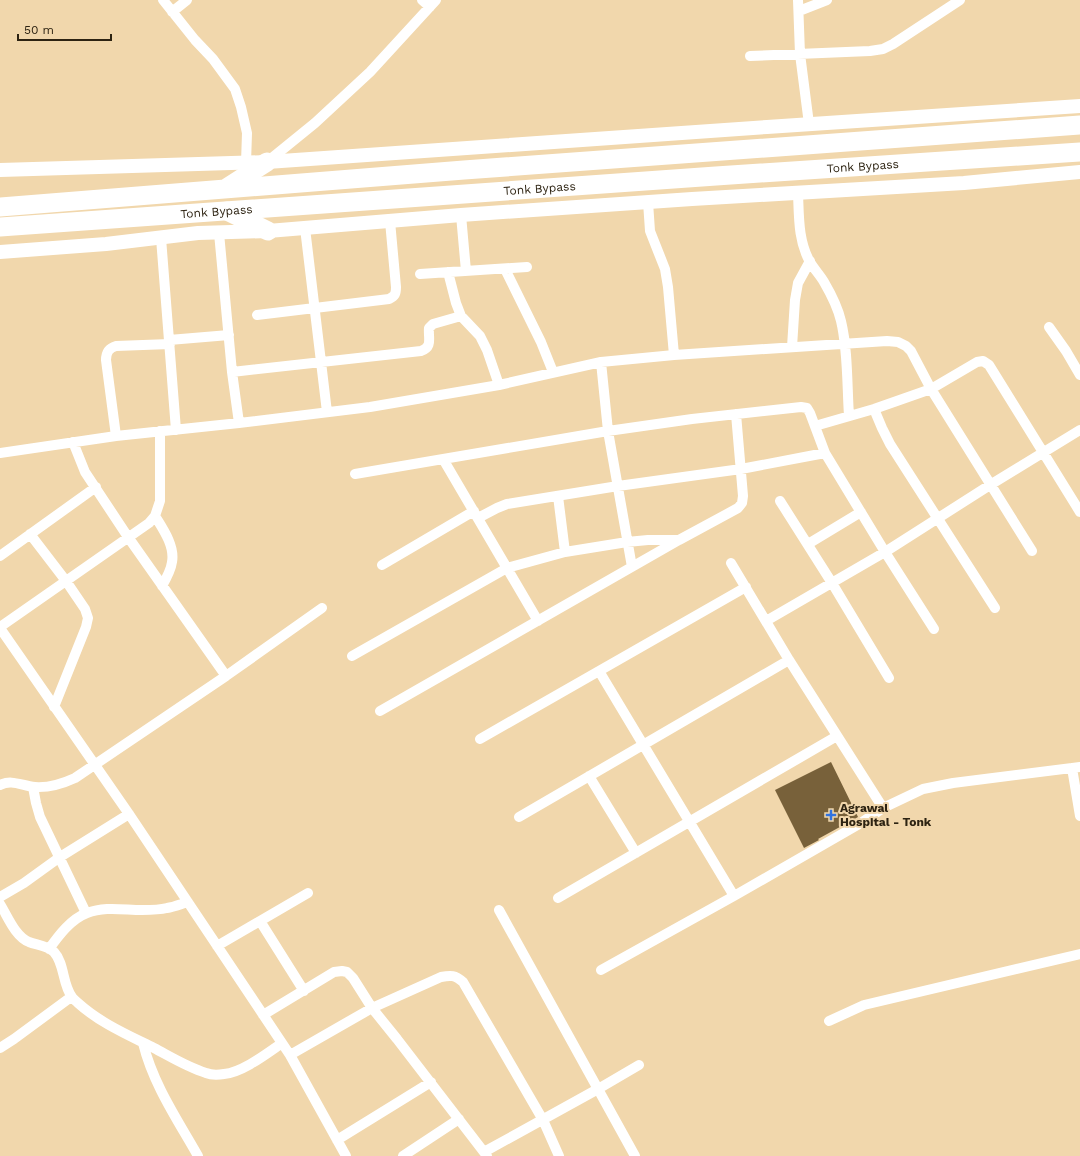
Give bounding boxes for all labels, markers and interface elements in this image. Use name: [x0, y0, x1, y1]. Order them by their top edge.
scale bar: [18, 16, 111, 42]
text: 50 m: [24, 23, 54, 37]
street label: Tonk Bypass: [826, 157, 899, 176]
street label: Tonk Bypass: [503, 179, 576, 198]
street label: Tonk Bypass: [180, 202, 253, 221]
place label: Agrawal Hospital - Tonk: [840, 801, 932, 829]
marker: Agrawal Hospital - Tonk: [825, 809, 837, 821]

